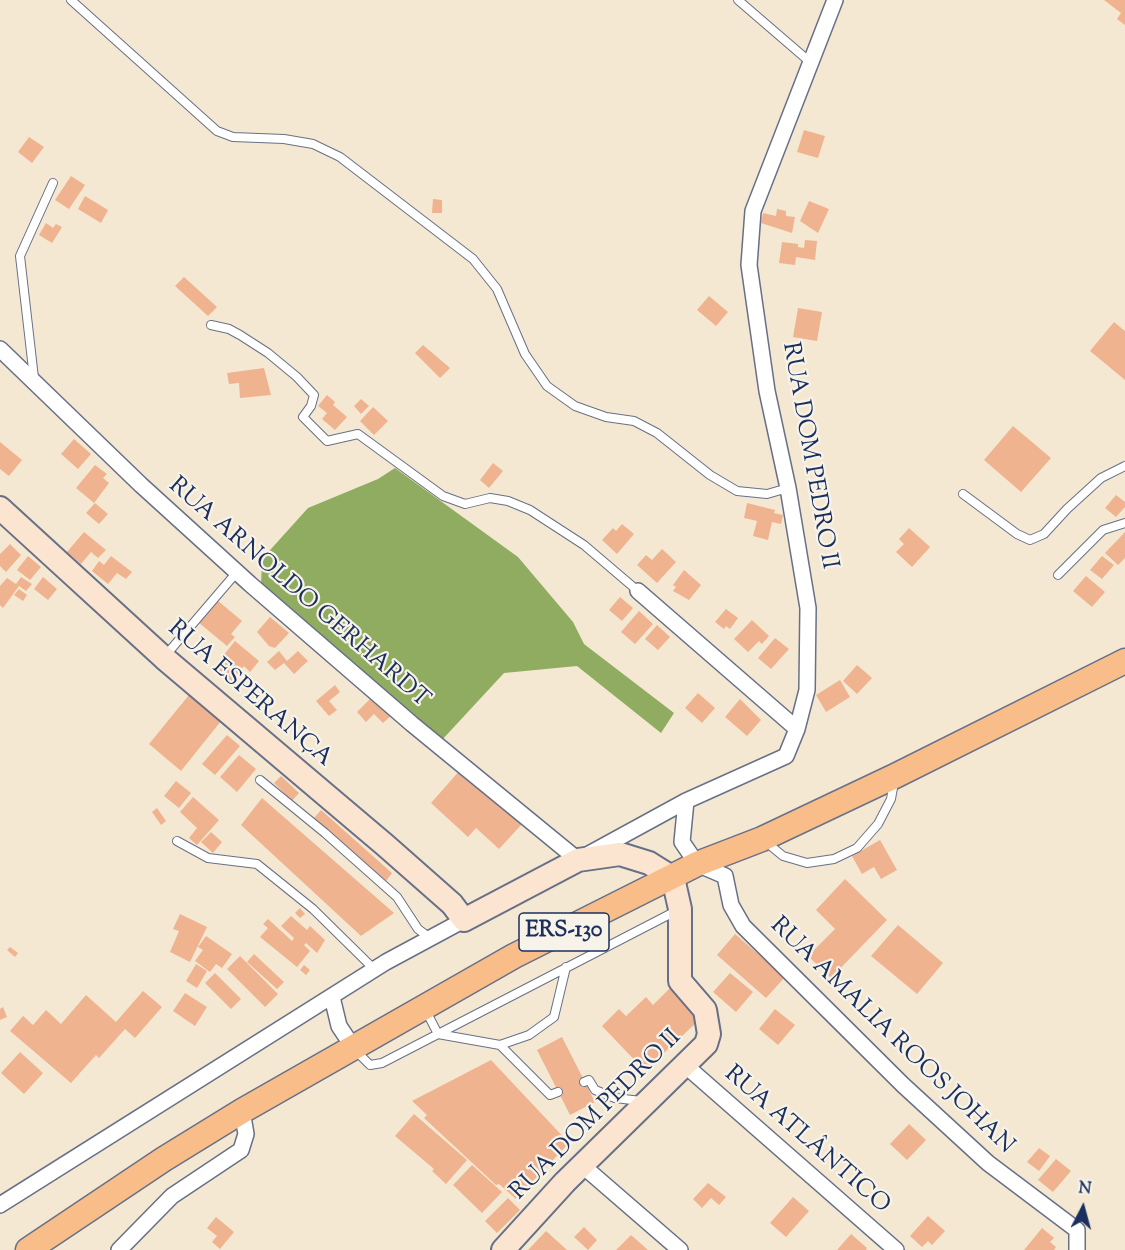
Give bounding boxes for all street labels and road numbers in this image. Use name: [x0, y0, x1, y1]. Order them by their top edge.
street label: RUA DOM PEDRO II: [774, 340, 842, 572]
street label: RUA ARNOLDO GERHARDT: [161, 473, 435, 715]
street label: RUA ESPERANÇA: [161, 616, 337, 774]
road number: ERS-130: [519, 913, 609, 951]
street label: RUA AMALIA ROOS JOHAN: [763, 913, 1019, 1161]
street label: RUA DOM PEDRO II: [506, 1025, 688, 1207]
street label: RUA ATLÂNTICO: [717, 1061, 895, 1221]

